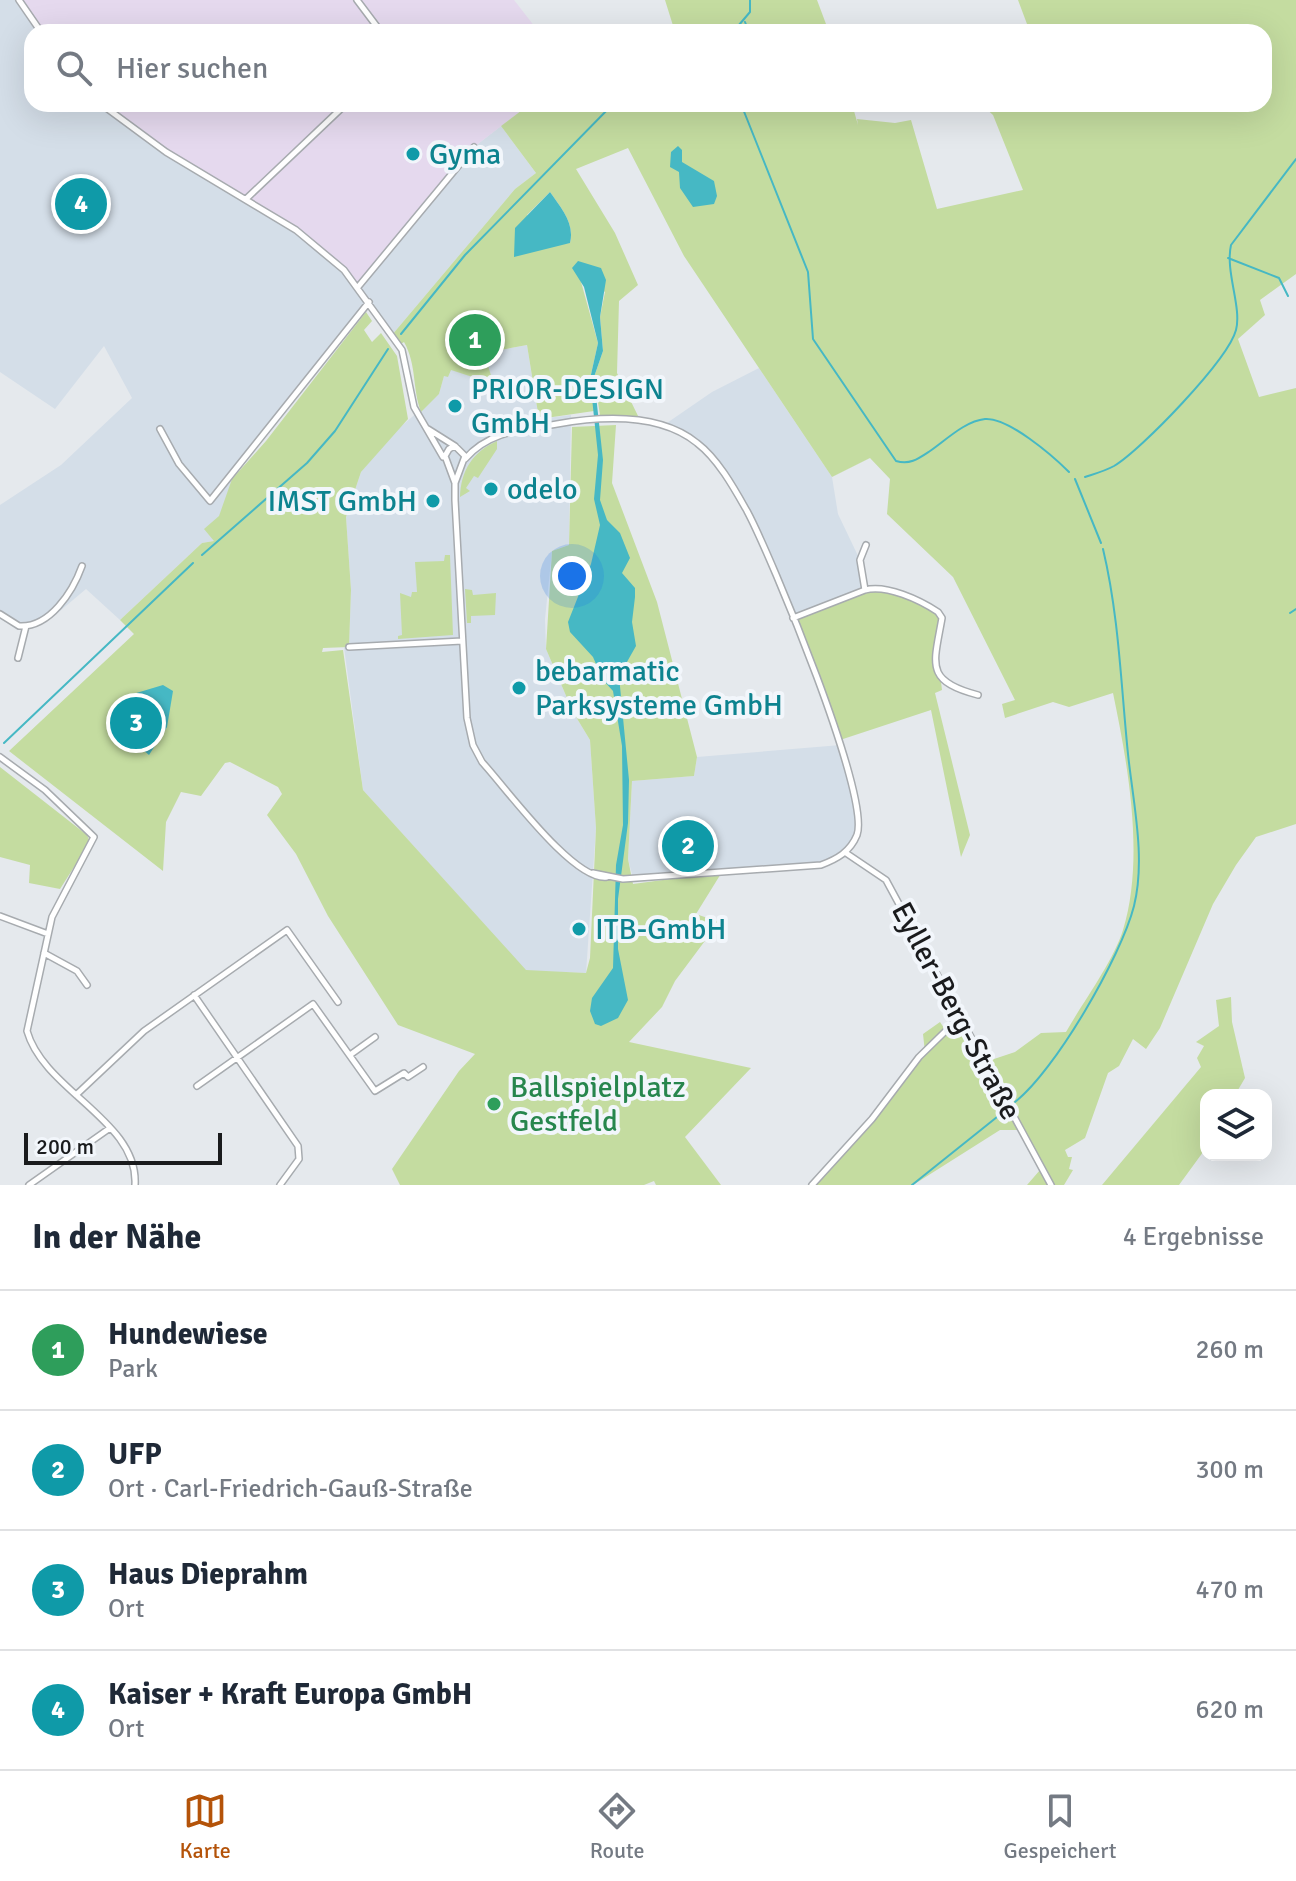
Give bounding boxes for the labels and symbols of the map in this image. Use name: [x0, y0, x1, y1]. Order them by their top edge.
place label: Gyma: [429, 136, 501, 173]
marker: Gyma: [404, 145, 422, 163]
pin: 4: [55, 174, 107, 234]
pin: 1: [449, 310, 501, 370]
place label: PRIOR-DESIGN GmbH: [471, 371, 664, 442]
marker: PRIOR-DESIGN GmbH: [446, 397, 464, 415]
place label: odelo: [507, 471, 578, 508]
marker: odelo: [482, 480, 500, 498]
place label: IMST GmbH: [267, 483, 417, 520]
marker: IMST GmbH: [424, 492, 442, 510]
your location: [552, 556, 592, 596]
place label: bebarmatic Parksysteme GmbH: [535, 653, 783, 724]
marker: bebarmatic Parksysteme GmbH: [510, 679, 528, 697]
pin: 3: [110, 693, 162, 753]
pin: 2: [662, 816, 714, 876]
street label: Eyller-Berg-Straße: [883, 896, 1029, 1126]
place label: ITB-GmbH: [595, 911, 726, 948]
marker: ITB-GmbH: [570, 920, 588, 938]
place label: Ballspielplatz Gestfeld: [510, 1069, 686, 1140]
marker: Ballspielplatz Gestfeld: [485, 1095, 503, 1113]
scale bar: [24, 1129, 222, 1165]

